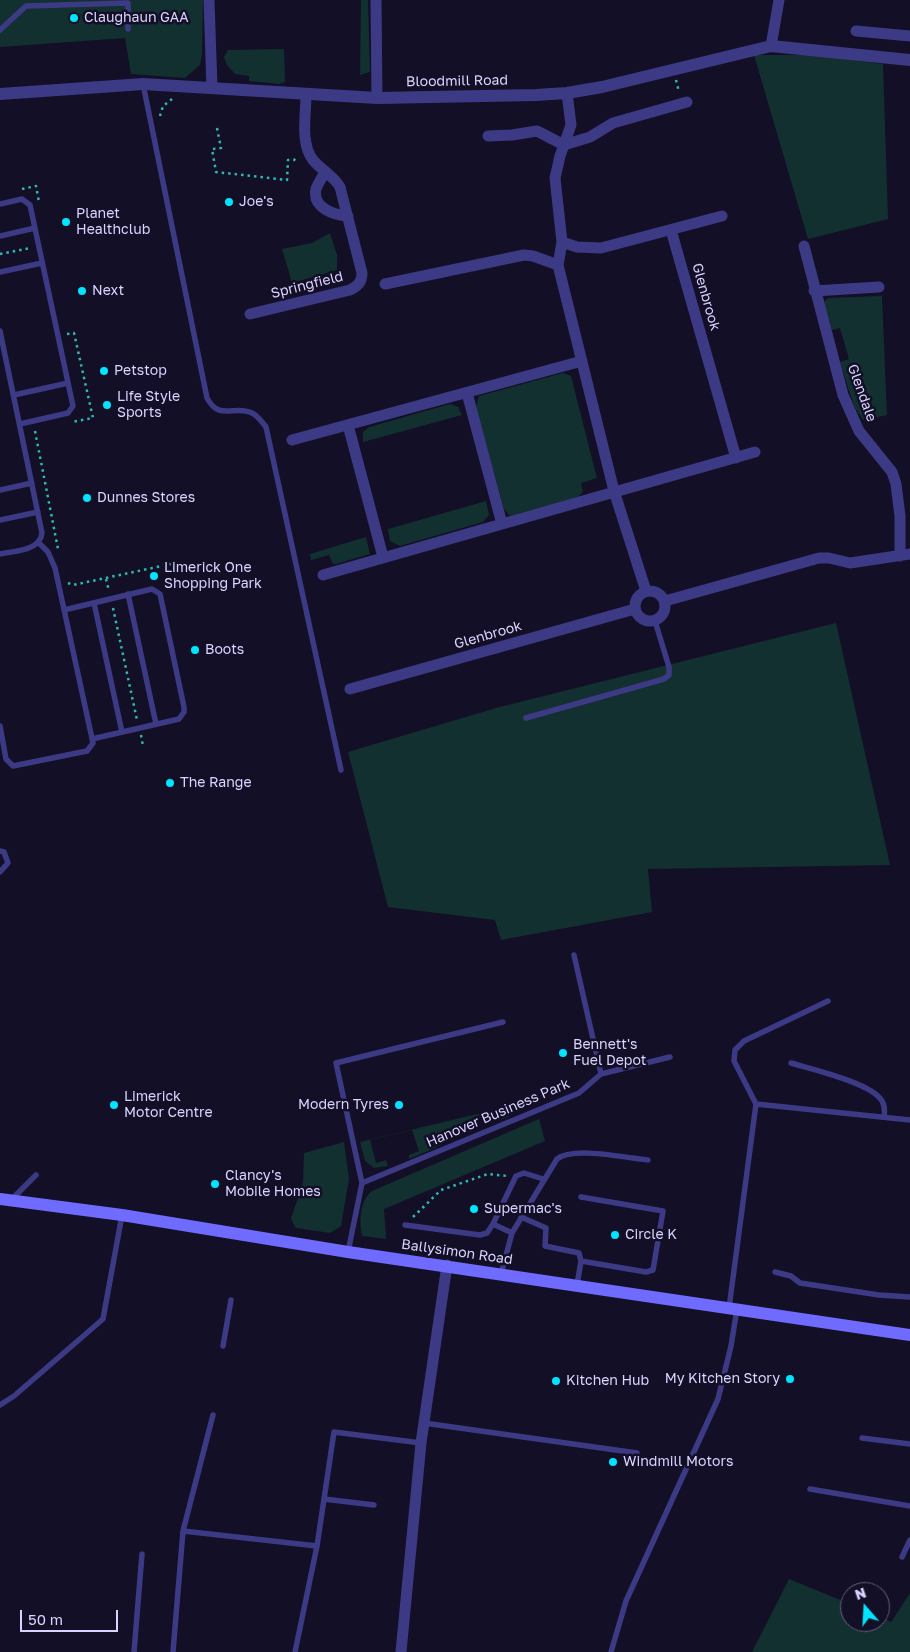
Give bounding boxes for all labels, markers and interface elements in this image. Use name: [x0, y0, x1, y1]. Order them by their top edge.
place label: Claughaun GAA: [84, 10, 189, 26]
marker: Claughaun GAA: [68, 12, 80, 24]
street label: Bloodmill Road: [406, 72, 508, 90]
place label: Joe's: [239, 194, 274, 210]
marker: Joe's: [223, 196, 235, 208]
place label: Planet Healthclub: [76, 206, 150, 238]
marker: Planet Healthclub: [60, 216, 72, 228]
street label: Glenbrook: [688, 261, 724, 333]
street label: Springfield: [269, 268, 345, 302]
place label: Next: [92, 283, 124, 299]
marker: Next: [76, 285, 88, 297]
street label: Glendale: [844, 362, 880, 424]
place label: Petstop: [114, 363, 167, 379]
marker: Petstop: [98, 365, 110, 377]
place label: Life Style Sports: [117, 389, 180, 422]
marker: Life Style Sports: [101, 399, 113, 411]
place label: Dunnes Stores: [97, 490, 195, 506]
marker: Dunnes Stores: [81, 492, 93, 504]
place label: Limerick One Shopping Park: [164, 560, 262, 592]
marker: Limerick One Shopping Park: [148, 570, 160, 582]
street label: Glenbrook: [452, 617, 524, 653]
place label: Boots: [205, 642, 244, 658]
marker: Boots: [189, 644, 201, 656]
place label: The Range: [180, 775, 252, 791]
marker: The Range: [164, 777, 176, 789]
place label: Bennett's Fuel Depot: [573, 1037, 646, 1070]
marker: Bennett's Fuel Depot: [557, 1047, 569, 1059]
street label: Hanover Business Park: [424, 1075, 572, 1151]
place label: Limerick Motor Centre: [124, 1089, 213, 1122]
place label: Modern Tyres: [298, 1097, 389, 1113]
marker: Limerick Motor Centre: [108, 1099, 120, 1111]
marker: Modern Tyres: [393, 1099, 405, 1111]
place label: Clancy's Mobile Homes: [225, 1168, 321, 1200]
marker: Clancy's Mobile Homes: [209, 1178, 221, 1190]
place label: Supermac's: [484, 1201, 562, 1217]
marker: Supermac's: [468, 1203, 480, 1215]
place label: Circle K: [625, 1227, 677, 1243]
marker: Circle K: [609, 1229, 621, 1241]
street label: Ballysimon Road: [400, 1236, 514, 1268]
place label: My Kitchen Story: [665, 1371, 780, 1387]
place label: Kitchen Hub: [566, 1373, 649, 1389]
marker: My Kitchen Story: [784, 1373, 796, 1385]
marker: Kitchen Hub: [550, 1375, 562, 1387]
place label: Windmill Motors: [623, 1454, 733, 1470]
marker: Windmill Motors: [607, 1456, 619, 1468]
north arrow: [840, 1582, 890, 1632]
text: N: [852, 1584, 868, 1603]
scale bar: [22, 1600, 120, 1632]
text: 50 m: [28, 1610, 63, 1628]

